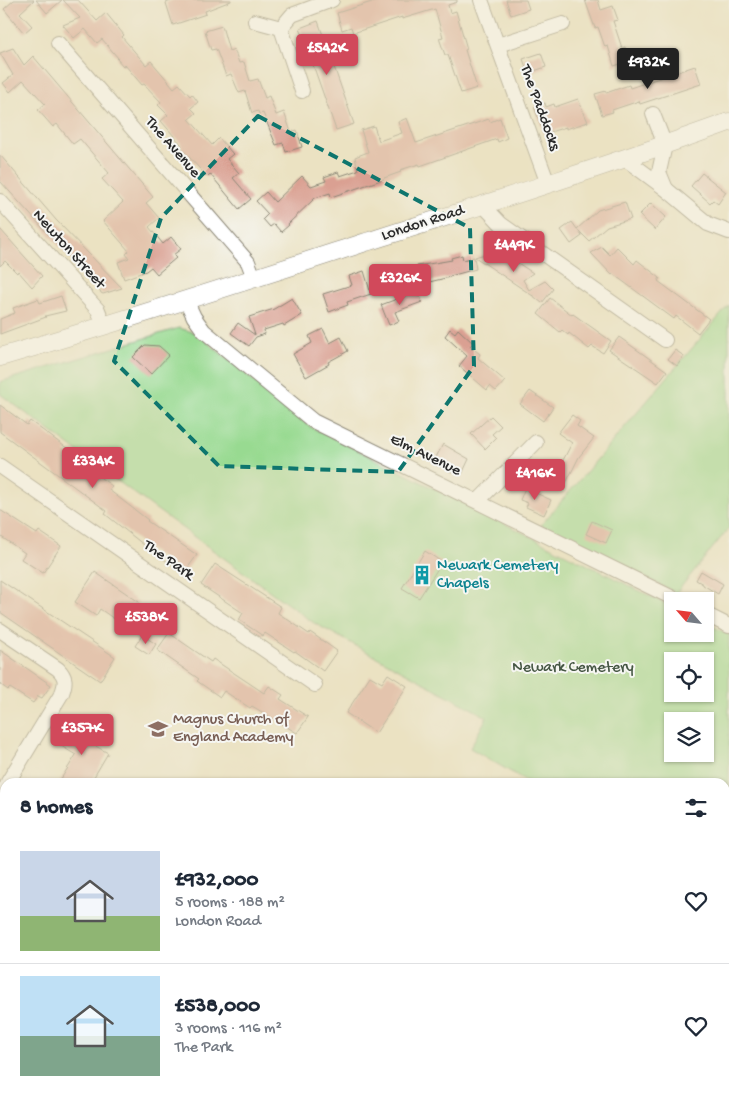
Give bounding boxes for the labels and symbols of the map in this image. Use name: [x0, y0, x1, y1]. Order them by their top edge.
pin: £542K: [292, 34, 362, 76]
pin: £932K: [613, 48, 683, 90]
street label: The Paddocks: [514, 62, 564, 155]
street label: The Avenue: [140, 113, 204, 183]
street label: London Road: [379, 201, 468, 246]
street label: Newton Street: [27, 206, 109, 295]
pin: £449K: [479, 230, 549, 273]
pin: £326K: [365, 264, 435, 306]
street label: Elm Avenue: [386, 431, 464, 482]
pin: £334K: [58, 446, 128, 489]
pin: £416K: [500, 458, 570, 501]
street label: The Park: [138, 536, 198, 586]
place label: Newark Cemetery Chapels: [437, 557, 559, 594]
building icon: Newark Cemetery Chapels: [411, 564, 433, 586]
north arrow: [664, 592, 714, 642]
pin: £538K: [111, 602, 181, 645]
park label: Newark Cemetery: [512, 659, 634, 678]
place label: Magnus Church of England Academy: [173, 711, 294, 748]
pin: £357K: [47, 714, 117, 756]
school or university icon: Magnus Church of England Academy: [147, 718, 169, 740]

